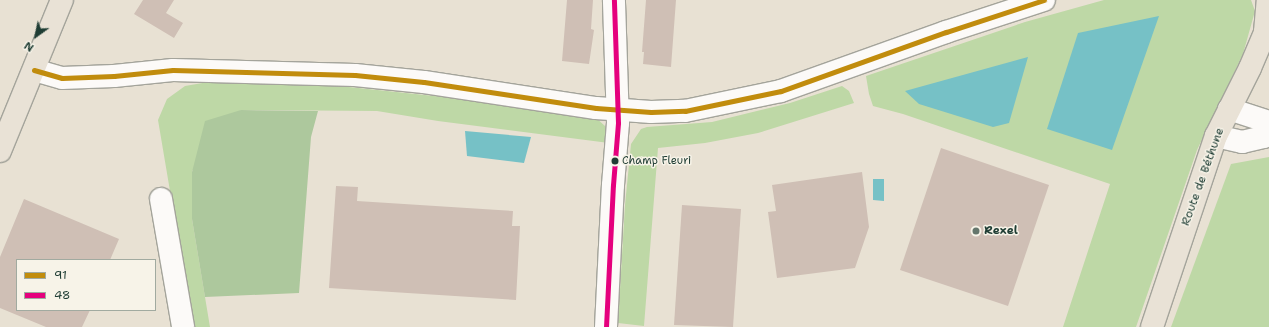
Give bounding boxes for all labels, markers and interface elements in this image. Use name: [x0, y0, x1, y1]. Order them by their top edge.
north arrow: [16, 16, 56, 56]
text: N: [21, 38, 37, 55]
street label: Route de Béthune: [1179, 126, 1227, 228]
place label: Champ Fleuri: [622, 154, 691, 168]
marker: Champ Fleuri: [610, 156, 620, 166]
place label: Rexel: [984, 224, 1018, 238]
marker: Rexel: [971, 226, 981, 236]
legend: [16, 259, 156, 311]
text: 91: [54, 267, 67, 283]
text: 48: [54, 287, 71, 303]

